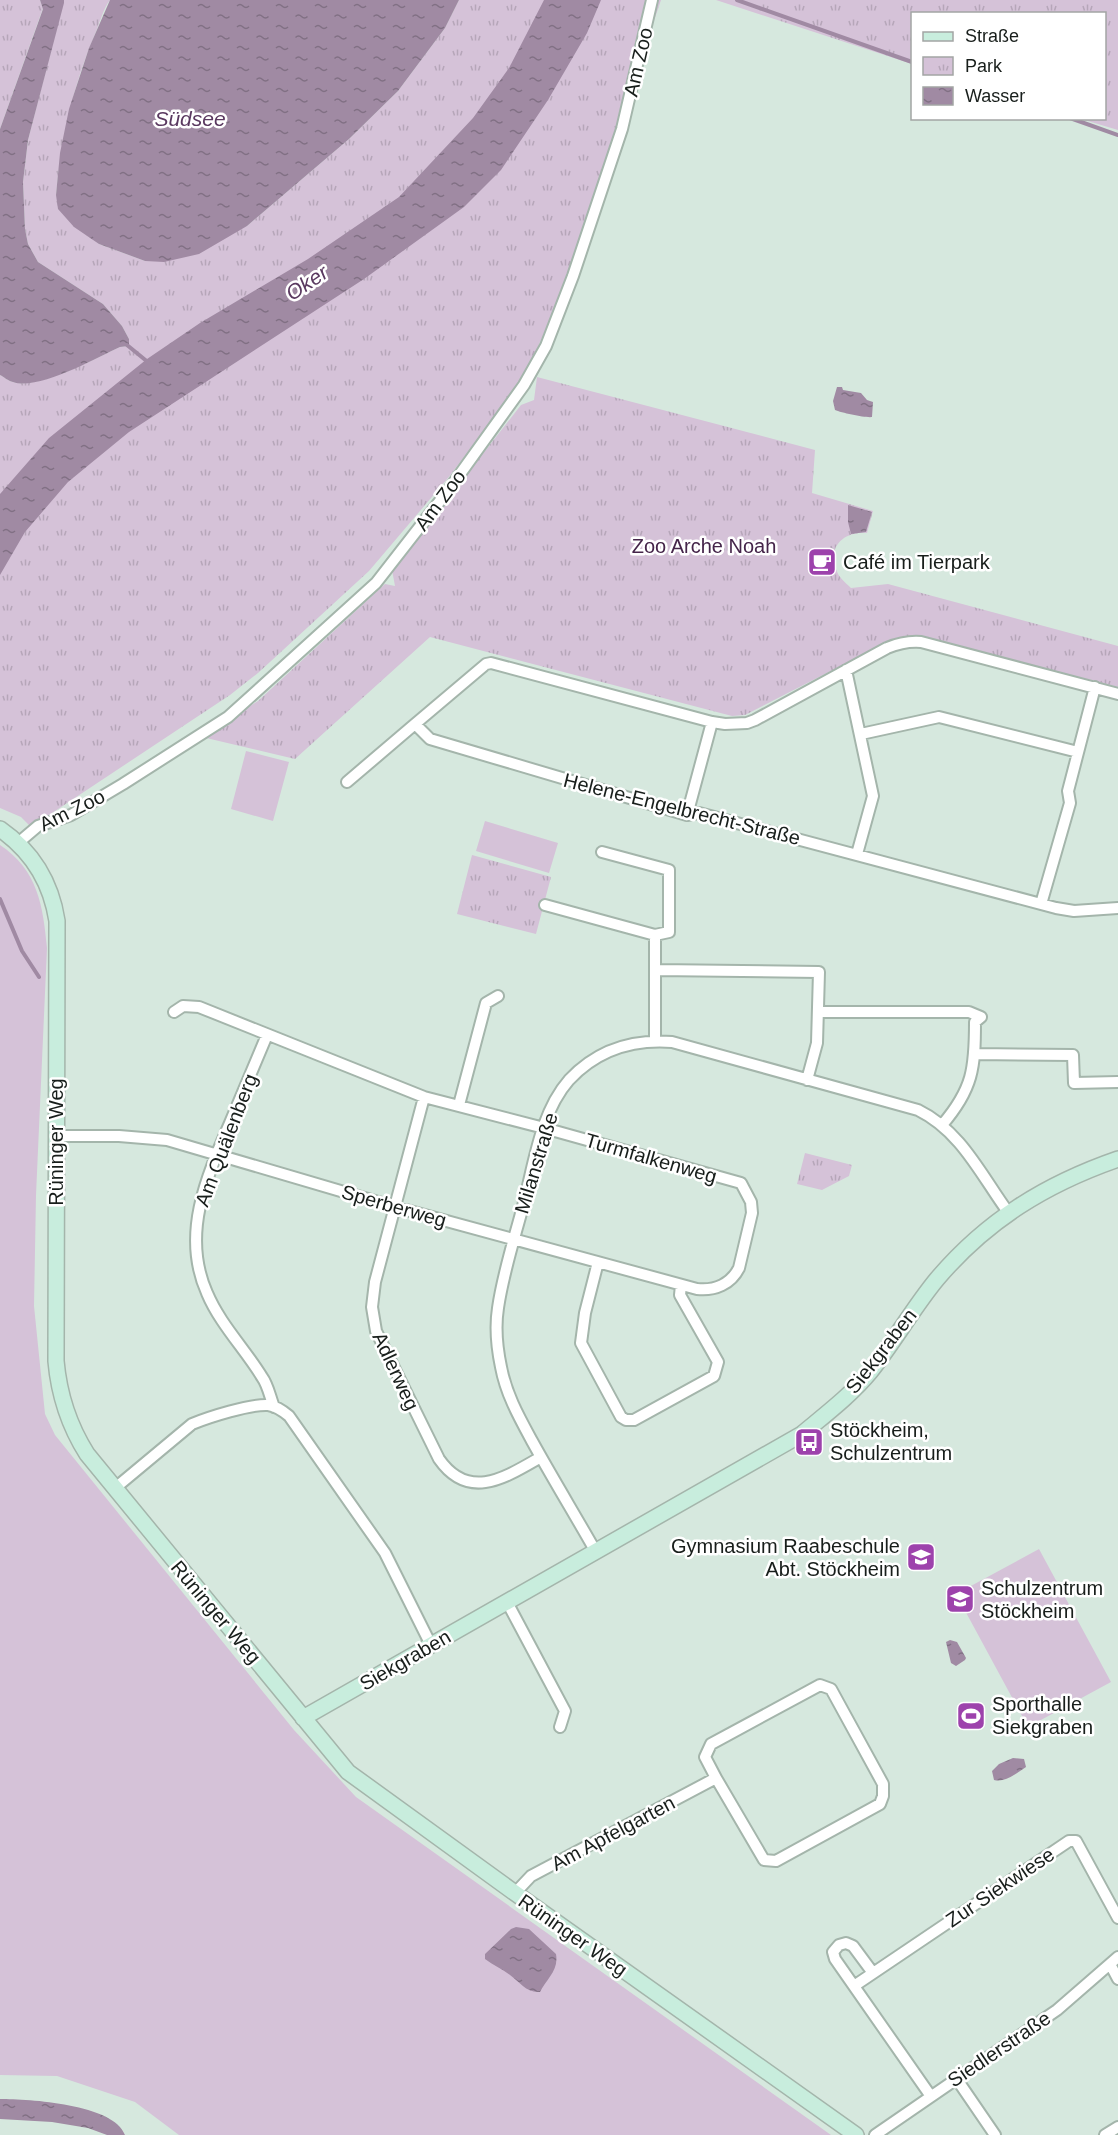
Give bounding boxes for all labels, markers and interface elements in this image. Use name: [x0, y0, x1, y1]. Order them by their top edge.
legend: [911, 12, 1106, 120]
street label: Am Zoo: [619, 25, 657, 99]
text: Straße: [965, 26, 1019, 46]
text: Park: [965, 56, 1003, 76]
text: Wasser: [965, 86, 1025, 106]
water label: Südsee: [154, 107, 226, 130]
water label: Oker: [281, 260, 333, 305]
street label: Am Zoo: [410, 465, 470, 535]
park label: Zoo Arche Noah: [632, 535, 776, 557]
cafe icon: Café im Tierpark: [806, 546, 838, 578]
place label: Café im Tierpark: [843, 551, 991, 573]
street label: Helene-Engelbrecht-Straße: [561, 769, 803, 849]
street label: Am Zoo: [36, 785, 108, 835]
street label: Am Quälenberg: [191, 1071, 261, 1209]
street label: Rüninger Weg: [45, 1078, 67, 1206]
street label: Milanstraße: [510, 1110, 562, 1216]
street label: Turmfalkenweg: [583, 1129, 719, 1187]
street label: Sperberweg: [339, 1181, 449, 1231]
street label: Siekgraben: [841, 1304, 921, 1398]
street label: Adlerweg: [368, 1329, 424, 1413]
place label: Stöckheim, Schulzentrum: [830, 1419, 952, 1464]
bus stop icon: Stöckheim, Schulzentrum: [793, 1426, 825, 1458]
place label: Gymnasium Raabeschule Abt. Stöckheim: [671, 1535, 900, 1580]
school or university icon: Gymnasium Raabeschule Abt. Stöckheim: [905, 1541, 937, 1573]
street label: Rüninger Weg: [167, 1556, 265, 1668]
place label: Schulzentrum Stöckheim: [981, 1577, 1103, 1622]
school or university icon: Schulzentrum Stöckheim: [944, 1583, 976, 1615]
street label: Siekgraben: [356, 1625, 454, 1695]
place label: Sporthalle Siekgraben: [992, 1693, 1093, 1738]
sports icon: Sporthalle Siekgraben: [955, 1700, 987, 1732]
street label: Am Apfelgarten: [547, 1791, 679, 1875]
street label: Zur Siekwiese: [942, 1843, 1058, 1931]
street label: Rüninger Weg: [514, 1889, 632, 1981]
street label: Siedlerstraße: [944, 2007, 1054, 2091]

